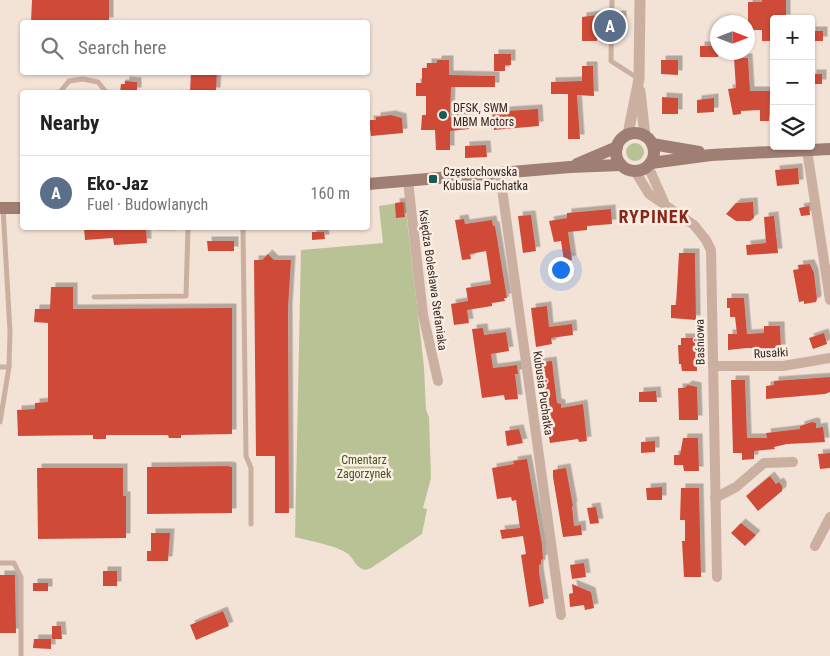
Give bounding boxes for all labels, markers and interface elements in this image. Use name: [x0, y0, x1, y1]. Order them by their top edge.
pin: A: [594, 7, 626, 45]
north arrow: [710, 15, 755, 60]
map controls: [770, 15, 815, 150]
button: +: [770, 15, 815, 60]
search box: [20, 20, 370, 75]
icon: search: [38, 34, 66, 62]
text: Search here: [78, 36, 166, 59]
button: −: [770, 60, 815, 105]
place label: DFSK, SWM MBM Motors: [453, 101, 514, 129]
button: layers: [770, 105, 815, 150]
marker: DFSK, SWM MBM Motors: [437, 109, 449, 121]
text: Nearby: [40, 111, 99, 135]
place label: Częstochowska Kubusia Puchatka: [443, 165, 528, 193]
text: Eko-Jaz: [87, 172, 149, 195]
marker: Częstochowska Kubusia Puchatka: [427, 173, 439, 185]
text: A: [51, 184, 61, 203]
text: 160 m: [311, 184, 350, 203]
text: Fuel · Budowlanych: [87, 195, 208, 214]
district label: RYPINEK: [618, 206, 690, 227]
street label: Księdza Bolesława Stefaniaka: [416, 209, 450, 352]
your location: [548, 257, 574, 283]
street label: Baśniowa: [693, 319, 707, 365]
street label: Rusałki: [753, 345, 789, 361]
street label: Kubusia Puchatka: [530, 350, 556, 436]
park label: Cmentarz Zagorzynek: [337, 453, 392, 481]

